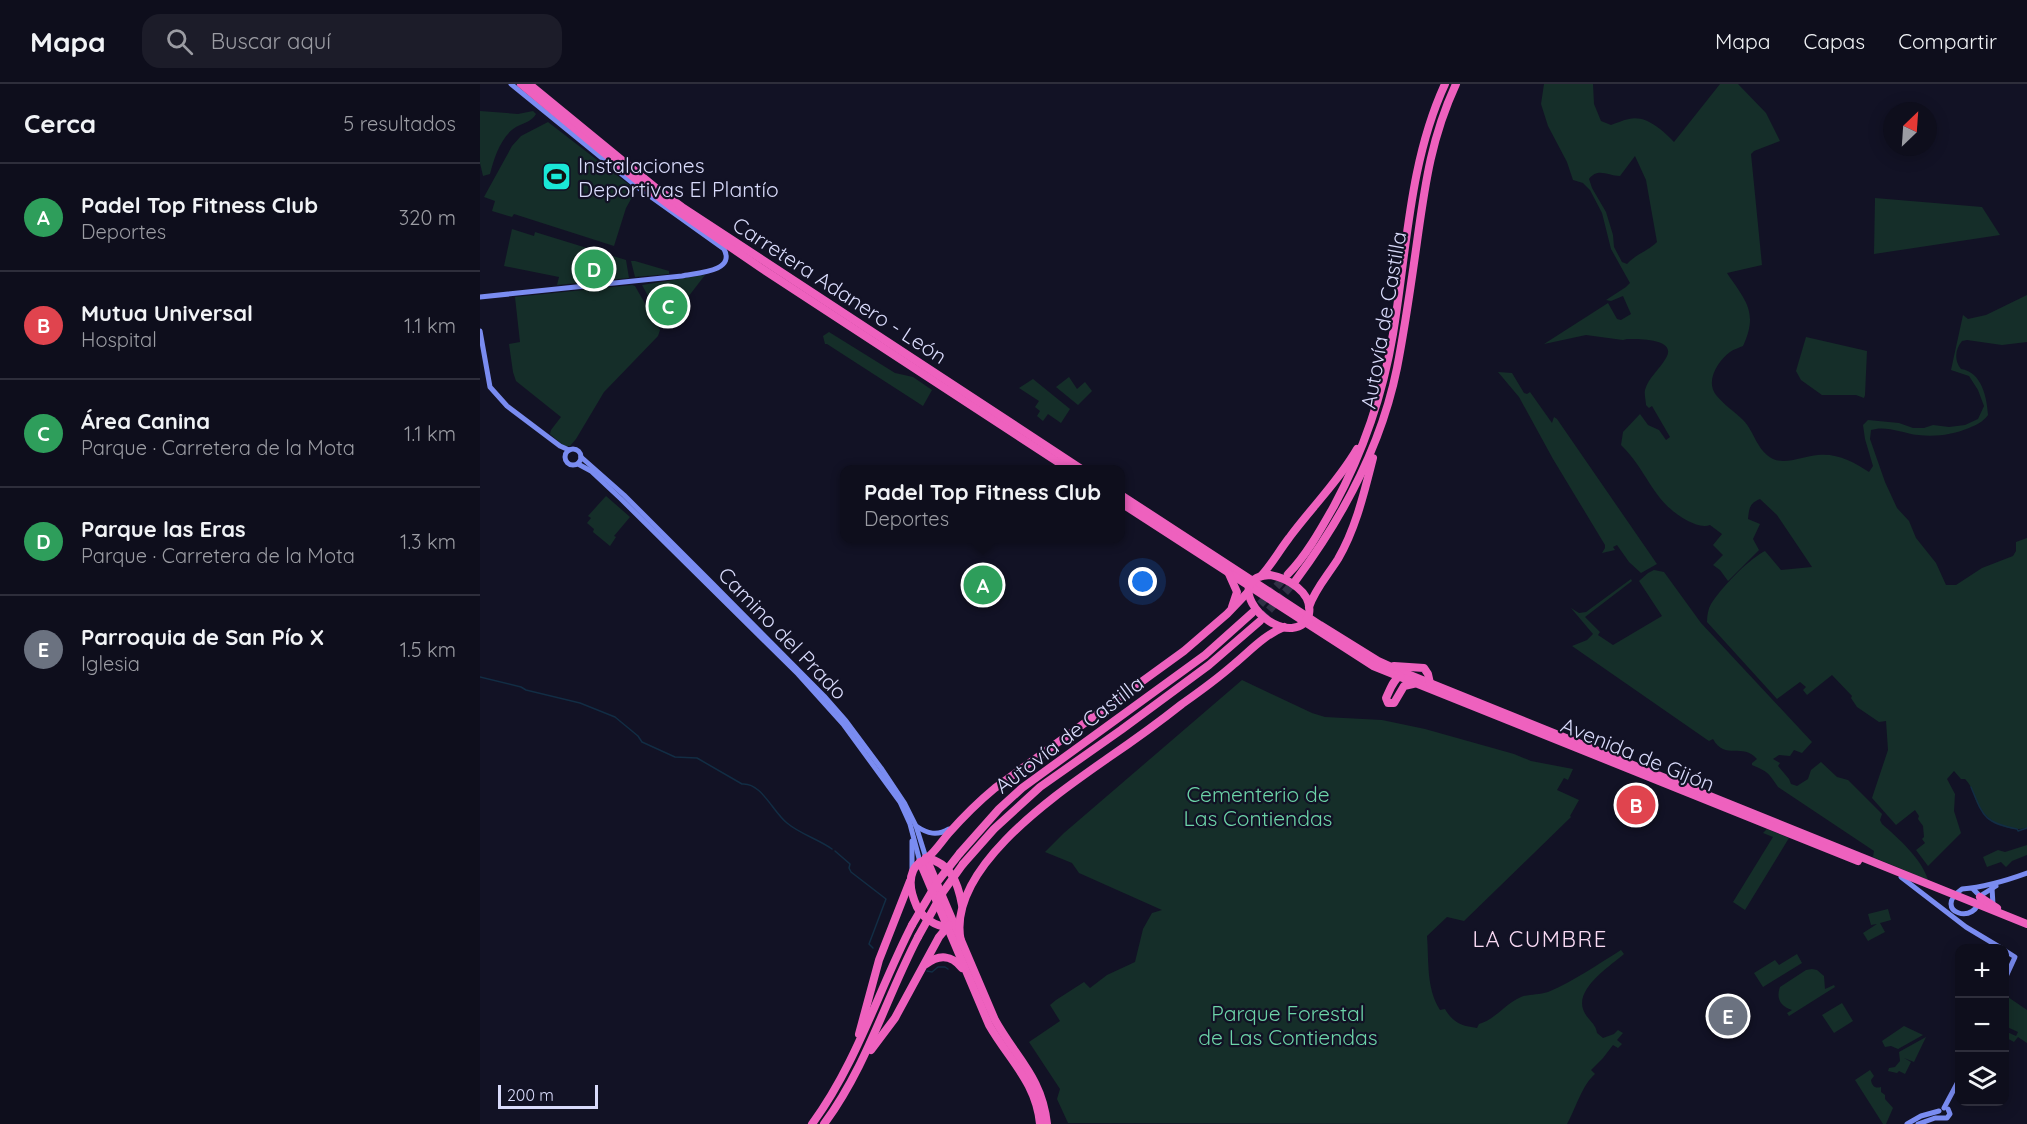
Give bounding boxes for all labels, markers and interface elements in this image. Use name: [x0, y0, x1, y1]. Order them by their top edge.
search box: [142, 14, 562, 68]
text: Mapa: [30, 24, 106, 59]
icon: search: [163, 25, 196, 58]
text: Buscar aquí: [211, 27, 331, 55]
text: Mapa: [1715, 28, 1770, 54]
text: Capas: [1803, 28, 1865, 54]
text: Compartir: [1898, 28, 1997, 54]
north arrow: [1883, 102, 1937, 156]
text: Cerca: [24, 107, 96, 140]
text: 5 resultados: [343, 111, 456, 136]
place label: Instalaciones Deportivas El Plantío: [578, 152, 779, 202]
sports icon: Instalaciones Deportivas El Plantío: [541, 161, 573, 193]
text: Padel Top Fitness Club: [81, 191, 318, 219]
text: A: [37, 205, 50, 230]
text: 320 m: [399, 205, 456, 230]
street label: Carretera Adanero - León: [728, 211, 952, 369]
text: Deportes: [81, 219, 166, 244]
street label: Autovía de Castilla: [1355, 229, 1411, 411]
pin: D: [574, 246, 614, 291]
pin: C: [648, 284, 687, 328]
text: Mutua Universal: [81, 299, 253, 327]
text: B: [37, 313, 50, 338]
text: 1.1 km: [404, 313, 456, 338]
text: Hospital: [81, 327, 157, 352]
text: Área Canina: [81, 407, 210, 435]
text: C: [37, 421, 50, 446]
text: 1.1 km: [404, 421, 456, 446]
text: Parque · Carretera de la Mota: [81, 435, 355, 460]
popup: [840, 465, 1125, 543]
text: Padel Top Fitness Club: [864, 478, 1101, 506]
text: Deportes: [864, 506, 949, 531]
text: Parque las Eras: [81, 515, 246, 543]
text: D: [36, 529, 51, 554]
text: 1.3 km: [400, 529, 456, 554]
text: Parque · Carretera de la Mota: [81, 543, 355, 568]
street label: Camino del Prado: [713, 561, 853, 705]
pin: A: [964, 562, 1002, 608]
your location: [1128, 567, 1157, 596]
text: Parroquia de San Pío X: [81, 623, 324, 651]
text: E: [38, 637, 49, 662]
text: 1.5 km: [400, 637, 456, 662]
text: Iglesia: [81, 651, 140, 676]
street label: Autovía de Castilla: [989, 670, 1149, 798]
street label: Avenida de Gijón: [1557, 711, 1719, 797]
park label: Cementerio de Las Contiendas: [1184, 781, 1332, 831]
pin: B: [1616, 782, 1656, 828]
district label: LA CUMBRE: [1472, 925, 1608, 953]
map controls: [1955, 944, 2009, 1106]
button: +: [1955, 944, 2009, 998]
pin: E: [1708, 994, 1748, 1038]
button: −: [1955, 998, 2009, 1052]
park label: Parque Forestal de Las Contiendas: [1198, 1000, 1378, 1050]
button: layers: [1955, 1052, 2009, 1106]
scale bar: [498, 1082, 598, 1110]
text: 200 m: [507, 1085, 554, 1105]

